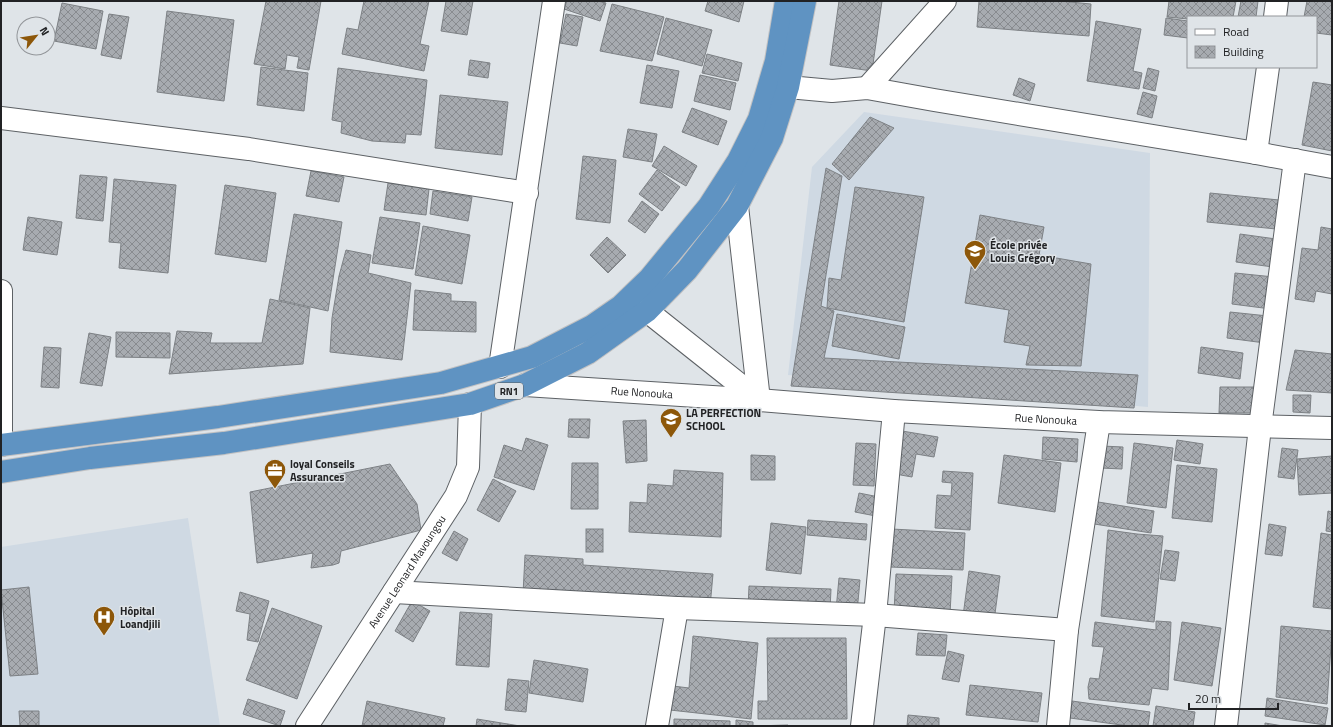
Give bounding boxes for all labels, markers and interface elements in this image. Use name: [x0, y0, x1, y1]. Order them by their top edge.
north arrow: [16, 16, 56, 56]
legend: [1187, 16, 1317, 68]
text: Road: [1223, 22, 1249, 41]
text: N: [36, 24, 53, 38]
text: Building: [1223, 42, 1264, 61]
place label: École privée Louis Grégory: [990, 237, 1056, 266]
school or university icon: École privée Louis Grégory: [962, 238, 988, 271]
road number: RN1: [495, 383, 523, 399]
street label: Rue Nonouka: [610, 383, 674, 402]
place label: LA PERFECTION SCHOOL: [686, 405, 761, 434]
school or university icon: LA PERFECTION SCHOOL: [658, 406, 684, 439]
street label: Rue Nonouka: [1014, 409, 1078, 429]
place label: loyal Conseils Assurances: [290, 456, 355, 485]
office icon: loyal Conseils Assurances: [262, 457, 288, 490]
street label: Avenue Leonard Mavoungou: [365, 512, 450, 631]
place label: Hôpital Loandjili: [120, 603, 160, 632]
hospital icon: Hôpital Loandjili: [91, 604, 117, 637]
scale bar: [1189, 685, 1278, 711]
text: 20 m: [1195, 689, 1221, 708]

